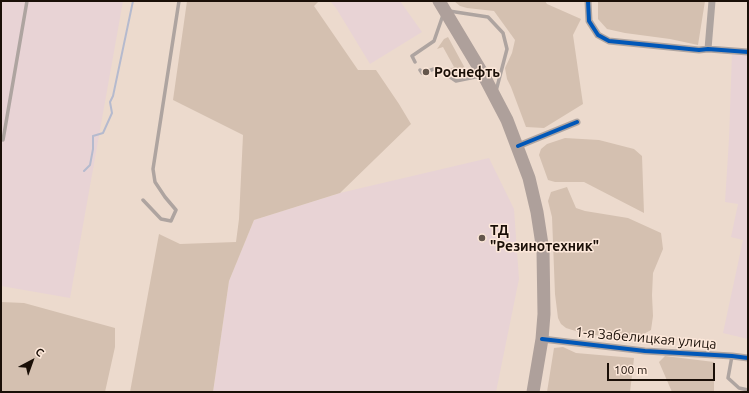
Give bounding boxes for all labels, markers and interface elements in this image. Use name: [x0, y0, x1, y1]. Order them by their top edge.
place label: Роснефть: [434, 64, 500, 80]
marker: Роснефть: [421, 67, 431, 77]
place label: ТД "Резинотехник": [490, 222, 599, 254]
marker: ТД "Резинотехник": [477, 233, 487, 243]
street label: 1-я Забелицкая улица: [575, 323, 717, 353]
north arrow: [12, 341, 52, 381]
text: С: [33, 345, 46, 359]
scale bar: [609, 355, 717, 381]
text: 100 m: [614, 363, 647, 376]

